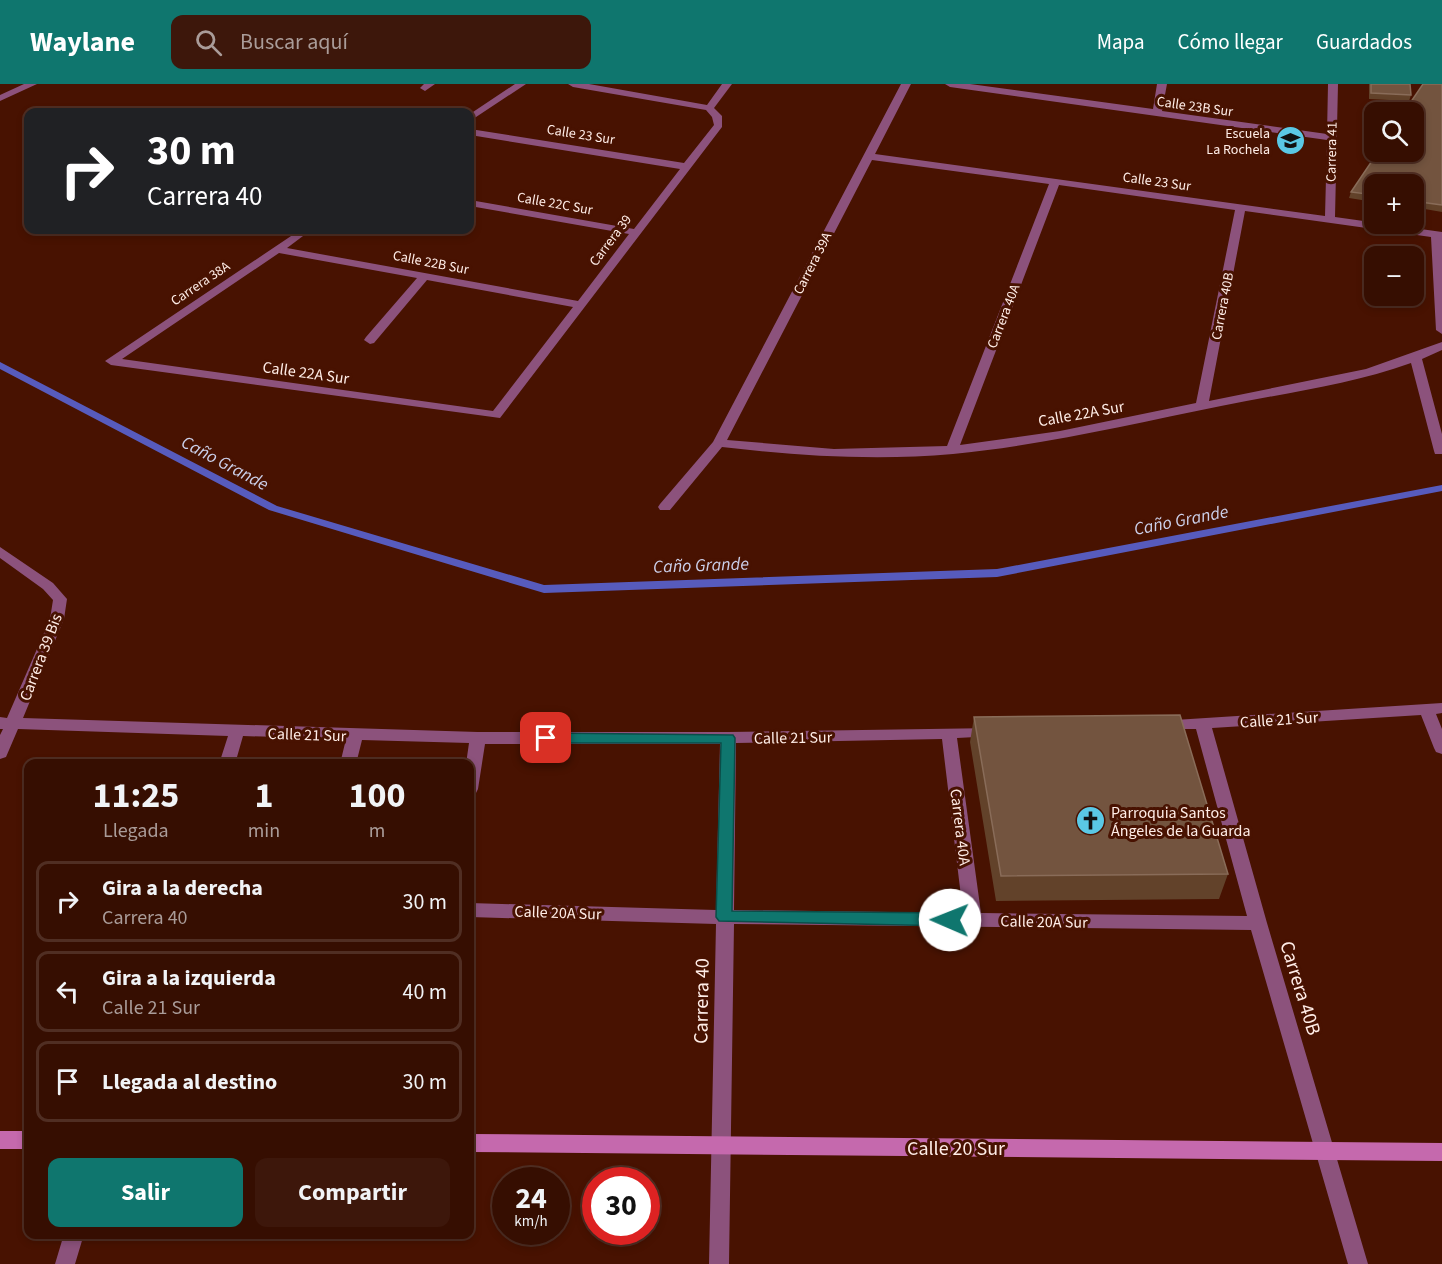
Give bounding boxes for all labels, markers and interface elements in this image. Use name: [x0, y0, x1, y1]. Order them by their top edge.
search box: [171, 15, 591, 69]
text: Waylane: [30, 22, 135, 62]
icon: search: [192, 26, 225, 59]
text: Buscar aquí: [240, 26, 348, 58]
text: Mapa: [1097, 27, 1145, 57]
text: Cómo llegar: [1178, 27, 1283, 57]
text: Guardados: [1316, 27, 1412, 57]
street label: Calle 23B Sur: [1155, 92, 1234, 122]
map controls: [1364, 102, 1424, 306]
button: search: [1364, 102, 1424, 162]
street label: Calle 23 Sur: [545, 120, 616, 150]
text: 30 m: [147, 121, 236, 181]
street label: Carrera 41: [1321, 122, 1343, 182]
place label: Escuela La Rochela: [1206, 124, 1270, 160]
school or university icon: Escuela La Rochela: [1275, 125, 1307, 157]
icon: right: [48, 132, 126, 210]
street label: Calle 23 Sur: [1121, 167, 1192, 197]
button: +: [1364, 174, 1424, 234]
text: Carrera 40: [147, 177, 262, 216]
street label: Calle 22C Sur: [515, 187, 594, 221]
street label: Carrera 39: [585, 211, 637, 271]
street label: Carrera 39A: [789, 229, 837, 298]
street label: Calle 22B Sur: [391, 246, 471, 280]
button: −: [1364, 246, 1424, 306]
street label: Carrera 38A: [167, 256, 234, 311]
street label: Carrera 40B: [1207, 271, 1239, 342]
street label: Carrera 40A: [983, 281, 1025, 351]
street label: Calle 22A Sur: [261, 356, 351, 390]
street label: Calle 22A Sur: [1036, 396, 1126, 432]
water label: Caño Grande: [177, 430, 273, 497]
water label: Caño Grande: [1132, 499, 1231, 542]
water label: Caño Grande: [653, 551, 750, 580]
street label: Carrera 39 Bis: [14, 610, 68, 704]
street label: Calle 21 Sur: [1239, 706, 1319, 734]
pin: [520, 712, 571, 763]
icon: arrive: [529, 721, 562, 754]
street label: Calle 21 Sur: [267, 723, 347, 747]
street label: Calle 21 Sur: [754, 726, 833, 750]
text: 11:25: [92, 770, 179, 821]
text: 1: [254, 770, 273, 821]
text: 100: [349, 770, 406, 821]
street label: Carrera 40A: [944, 788, 976, 867]
place label: Parroquia Santos Ángeles de la Guarda: [1111, 802, 1251, 842]
church icon: Parroquia Santos Ángeles de la Guarda: [1074, 805, 1106, 837]
text: Llegada: [103, 817, 169, 845]
text: min: [248, 817, 280, 845]
text: m: [369, 817, 385, 845]
text: Gira a la derecha: [102, 872, 263, 904]
icon: right: [51, 885, 84, 918]
text: 30 m: [402, 886, 447, 918]
position arrow: [918, 888, 982, 952]
street label: Calle 20A Sur: [514, 900, 602, 926]
text: Carrera 40: [102, 904, 188, 932]
street label: Calle 20A Sur: [1000, 910, 1088, 934]
street label: Carrera 40B: [1272, 938, 1328, 1039]
street label: Carrera 40: [687, 958, 717, 1044]
text: Gira a la izquierda: [102, 962, 276, 994]
icon: left: [51, 975, 84, 1008]
text: 40 m: [402, 976, 447, 1008]
text: Calle 21 Sur: [102, 994, 200, 1022]
icon: arrive: [51, 1065, 84, 1098]
text: Llegada al destino: [102, 1066, 277, 1098]
text: 30 m: [402, 1066, 447, 1098]
street label: Calle 20 Sur: [907, 1135, 1005, 1163]
button: Salir: [48, 1158, 243, 1227]
button: Compartir: [255, 1158, 450, 1227]
speed limit sign: 30: [582, 1167, 660, 1245]
text: 24: [515, 1177, 547, 1220]
text: km/h: [514, 1211, 548, 1232]

